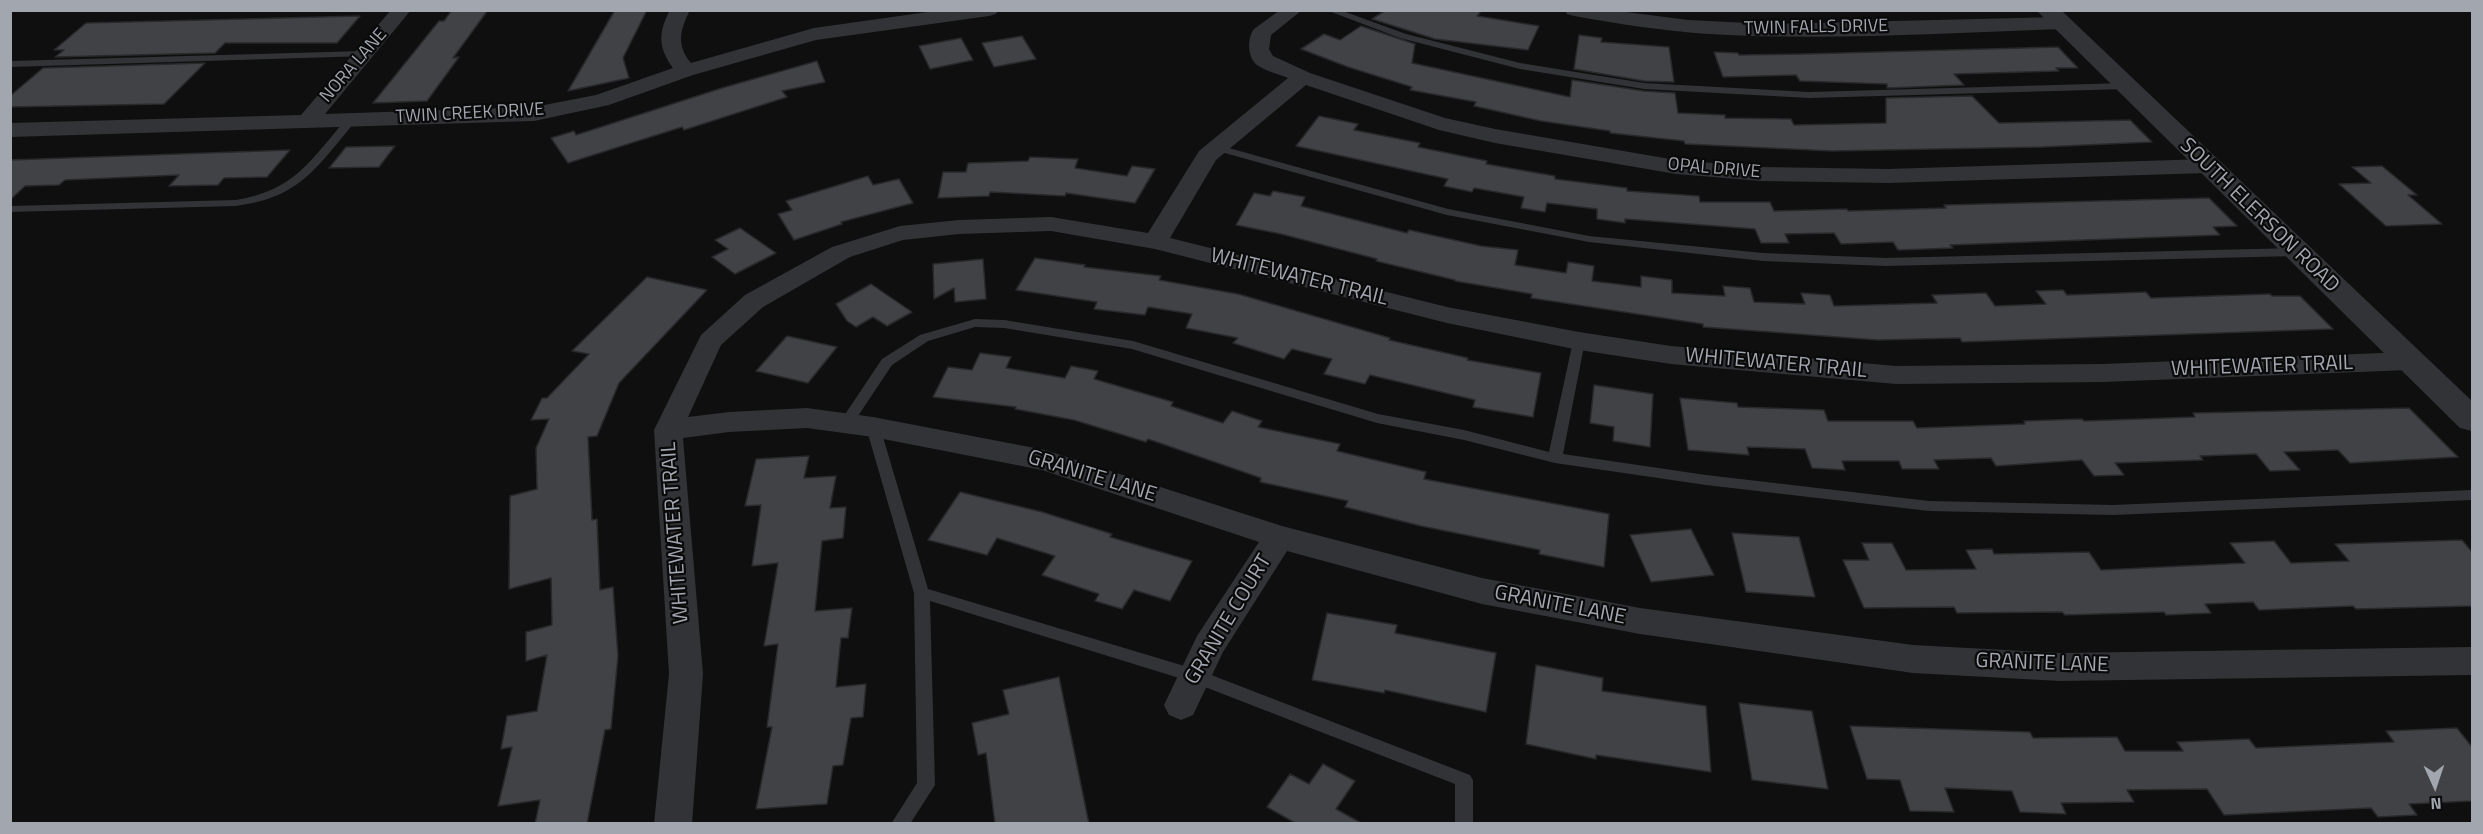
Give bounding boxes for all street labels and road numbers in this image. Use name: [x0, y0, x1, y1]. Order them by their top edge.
street label: TWIN FALLS DRIVE: [1744, 16, 1888, 40]
street label: NORA LANE: [316, 25, 392, 107]
street label: TWIN CREEK DRIVE: [395, 99, 545, 129]
street label: SOUTH ELERSON ROAD: [2174, 133, 2344, 299]
street label: OPAL DRIVE: [1667, 154, 1761, 184]
street label: WHITEWATER TRAIL: [1208, 244, 1390, 312]
street label: WHITEWATER TRAIL: [1684, 344, 1868, 384]
street label: WHITEWATER TRAIL: [2171, 351, 2353, 383]
street label: WHITEWATER TRAIL: [657, 441, 695, 625]
street label: GRANITE LANE: [1025, 445, 1159, 509]
street label: GRANITE COURT: [1180, 550, 1278, 690]
street label: GRANITE LANE: [1492, 581, 1628, 631]
street label: GRANITE LANE: [1975, 649, 2109, 679]

